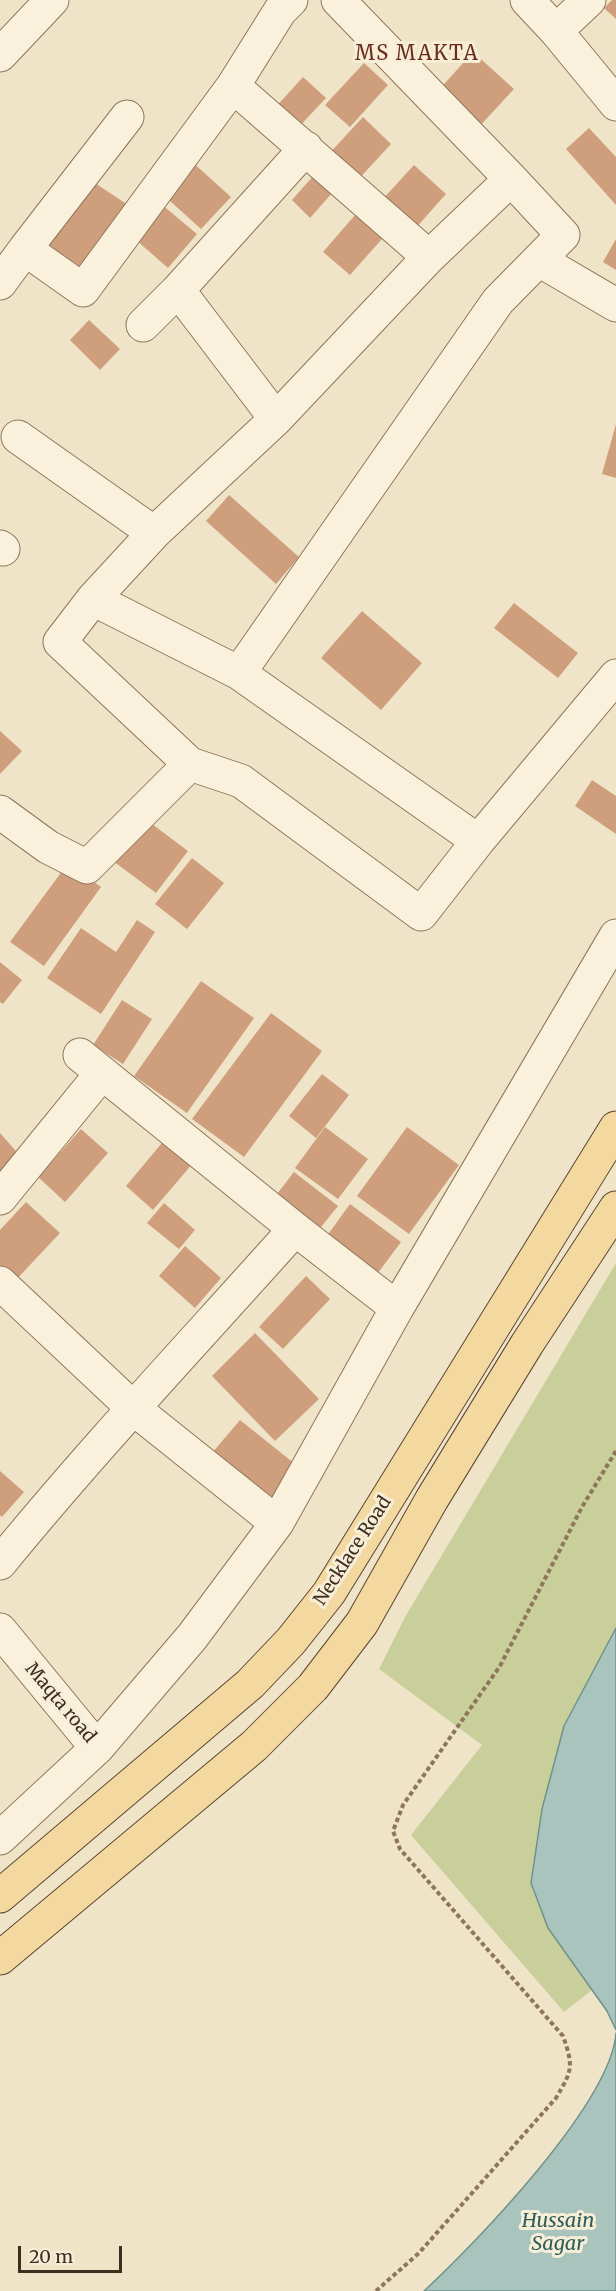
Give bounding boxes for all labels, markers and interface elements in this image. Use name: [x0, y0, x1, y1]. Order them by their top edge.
district label: MS MAKTA: [355, 42, 479, 66]
street label: Necklace Road: [310, 1493, 396, 1609]
street label: Maqta road: [20, 1658, 100, 1748]
water label: Hussain Sagar: [522, 2209, 594, 2256]
scale bar: [21, 2234, 124, 2272]
text: 20 m: [29, 2245, 73, 2268]

